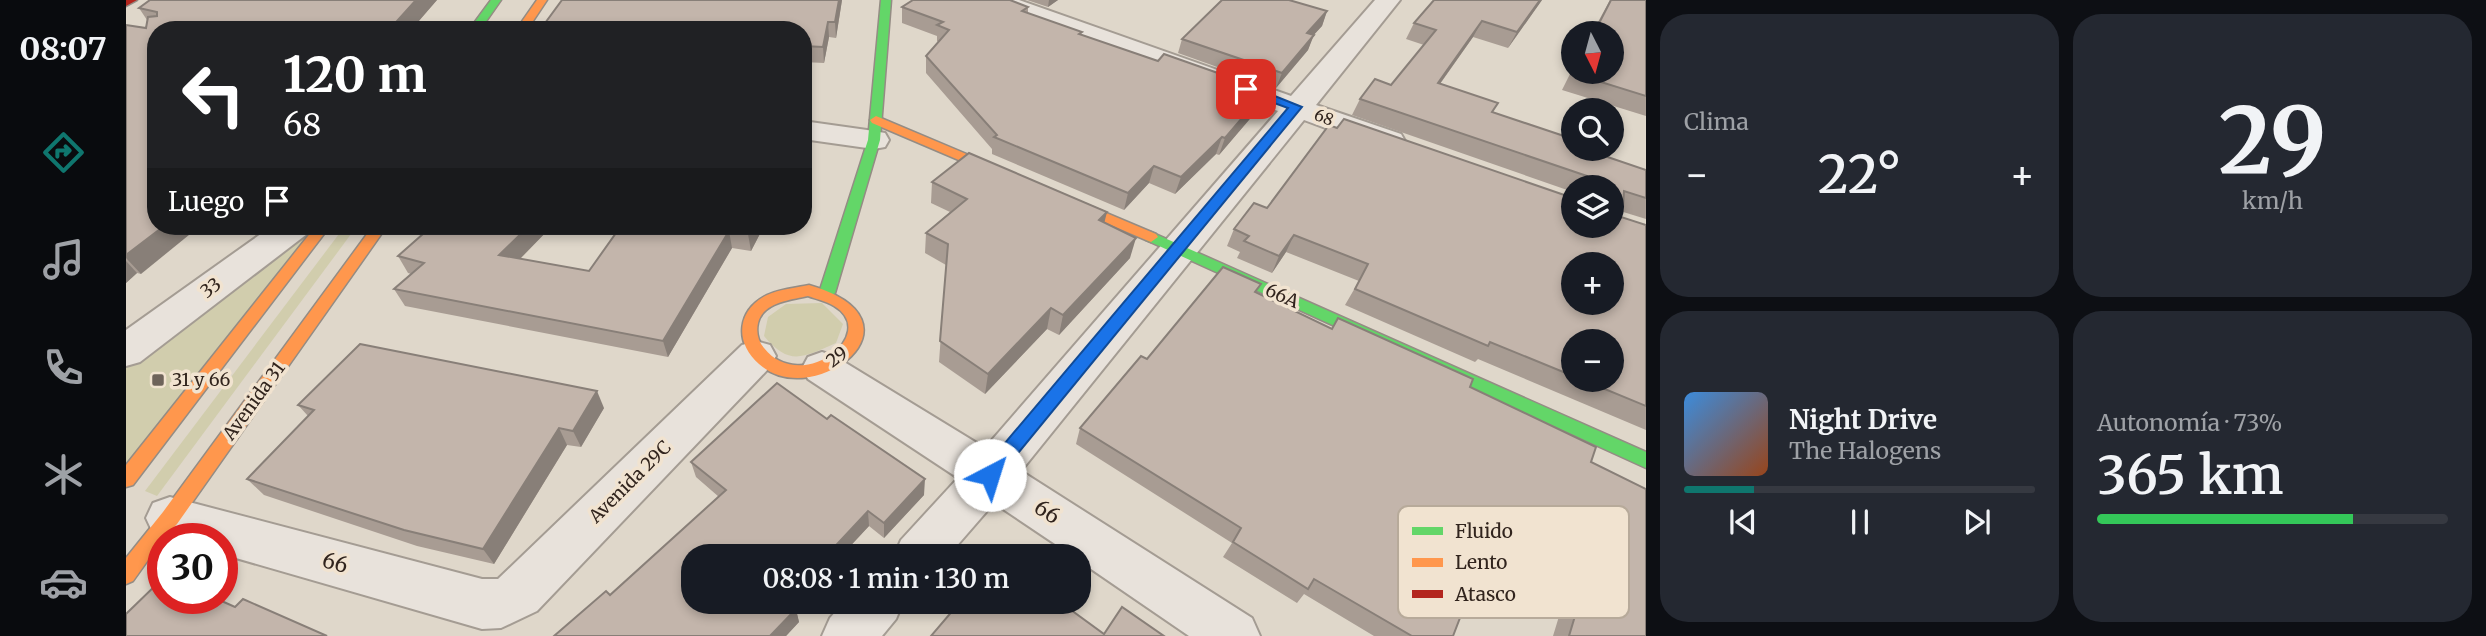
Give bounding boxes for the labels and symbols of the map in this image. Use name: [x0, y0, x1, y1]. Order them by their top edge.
north arrow: [1561, 21, 1624, 84]
pin: [1216, 59, 1276, 119]
street label: 68: [1312, 104, 1336, 130]
street label: 33: [196, 272, 225, 303]
street label: 66A: [1262, 278, 1303, 313]
street label: 29: [821, 341, 852, 372]
street label: Avenida 31: [217, 357, 290, 445]
place label: 31 y 66: [172, 368, 231, 391]
marker: 31 y 66: [150, 372, 166, 388]
street label: Avenida 29C: [583, 436, 676, 528]
position arrow: [953, 438, 1027, 512]
street label: 66: [1029, 493, 1065, 530]
legend: [1398, 506, 1629, 618]
text: Fluido: [1455, 519, 1513, 543]
speed limit sign: 30: [147, 523, 238, 614]
street label: 66: [319, 546, 351, 579]
text: Lento: [1455, 550, 1507, 574]
text: Atasco: [1454, 582, 1516, 606]

